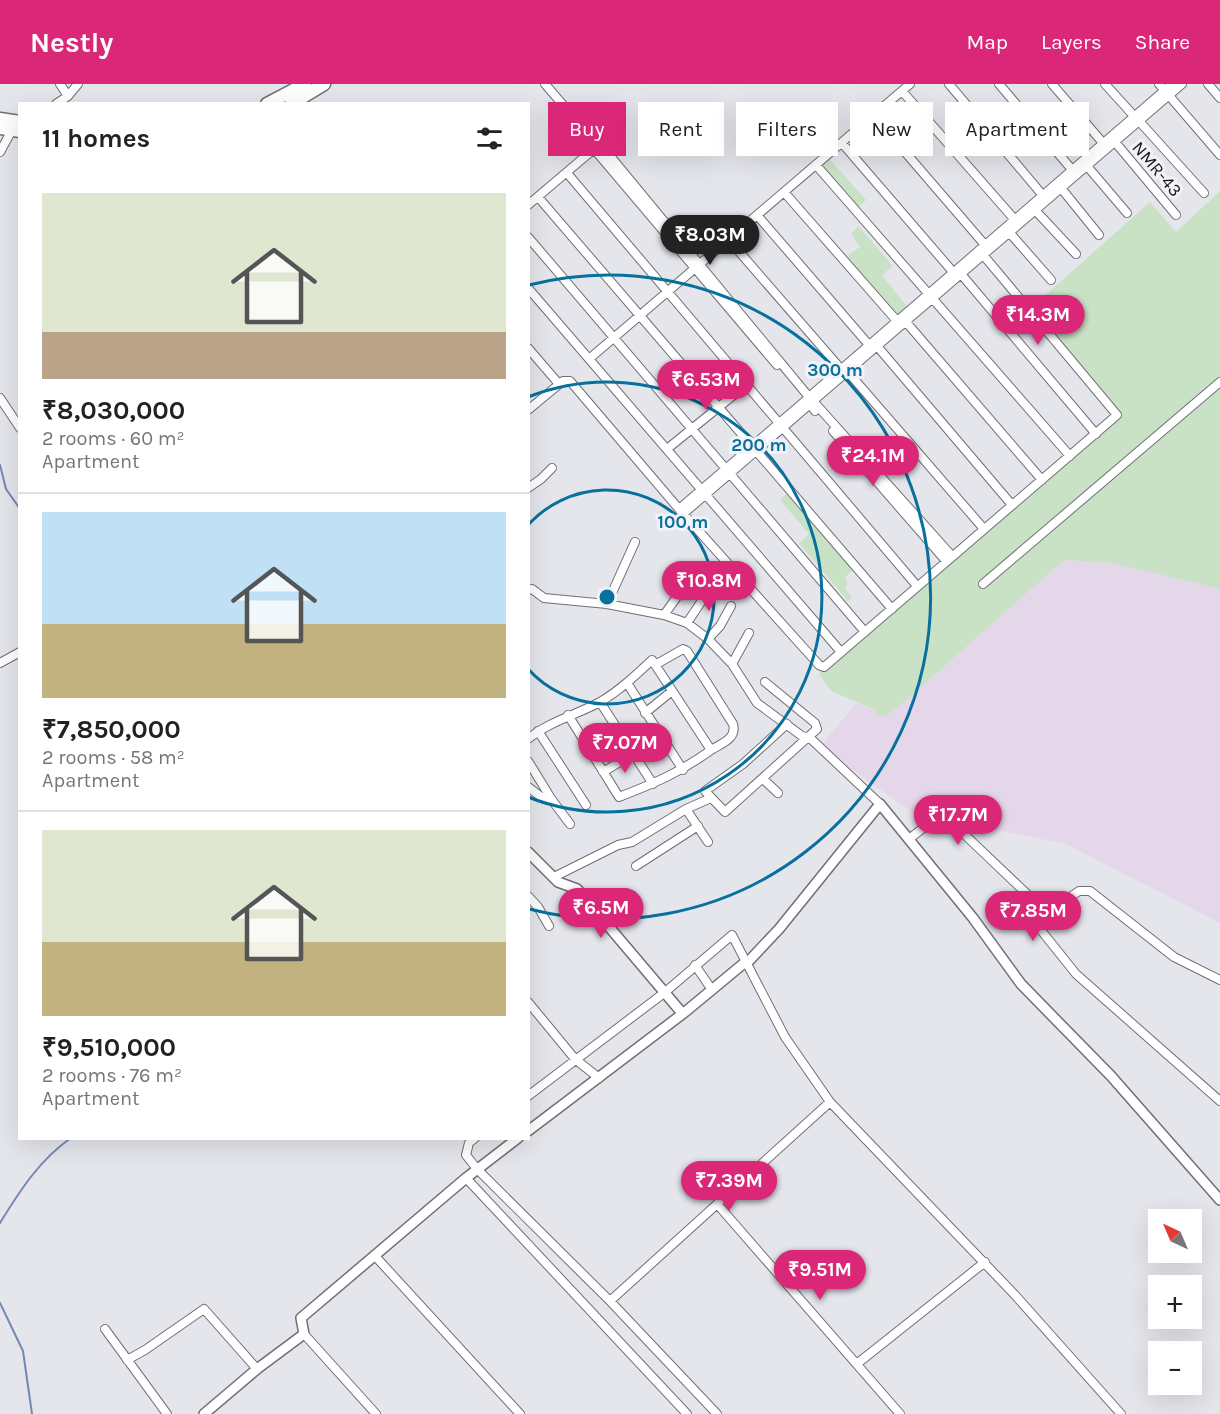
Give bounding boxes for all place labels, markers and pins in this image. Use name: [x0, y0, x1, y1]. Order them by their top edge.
pin: ₹8.03M: [661, 215, 759, 266]
pin: ₹14.3M: [989, 295, 1087, 346]
pin: ₹6.53M: [657, 360, 755, 411]
pin: ₹24.1M: [824, 436, 922, 487]
pin: ₹10.8M: [660, 561, 758, 612]
centre of rings: [597, 587, 617, 607]
pin: ₹7.07M: [576, 723, 674, 774]
pin: ₹17.7M: [909, 795, 1007, 846]
pin: ₹6.5M: [559, 888, 643, 939]
pin: ₹7.85M: [984, 891, 1082, 942]
pin: ₹7.39M: [680, 1161, 778, 1212]
pin: ₹9.51M: [771, 1250, 869, 1301]

